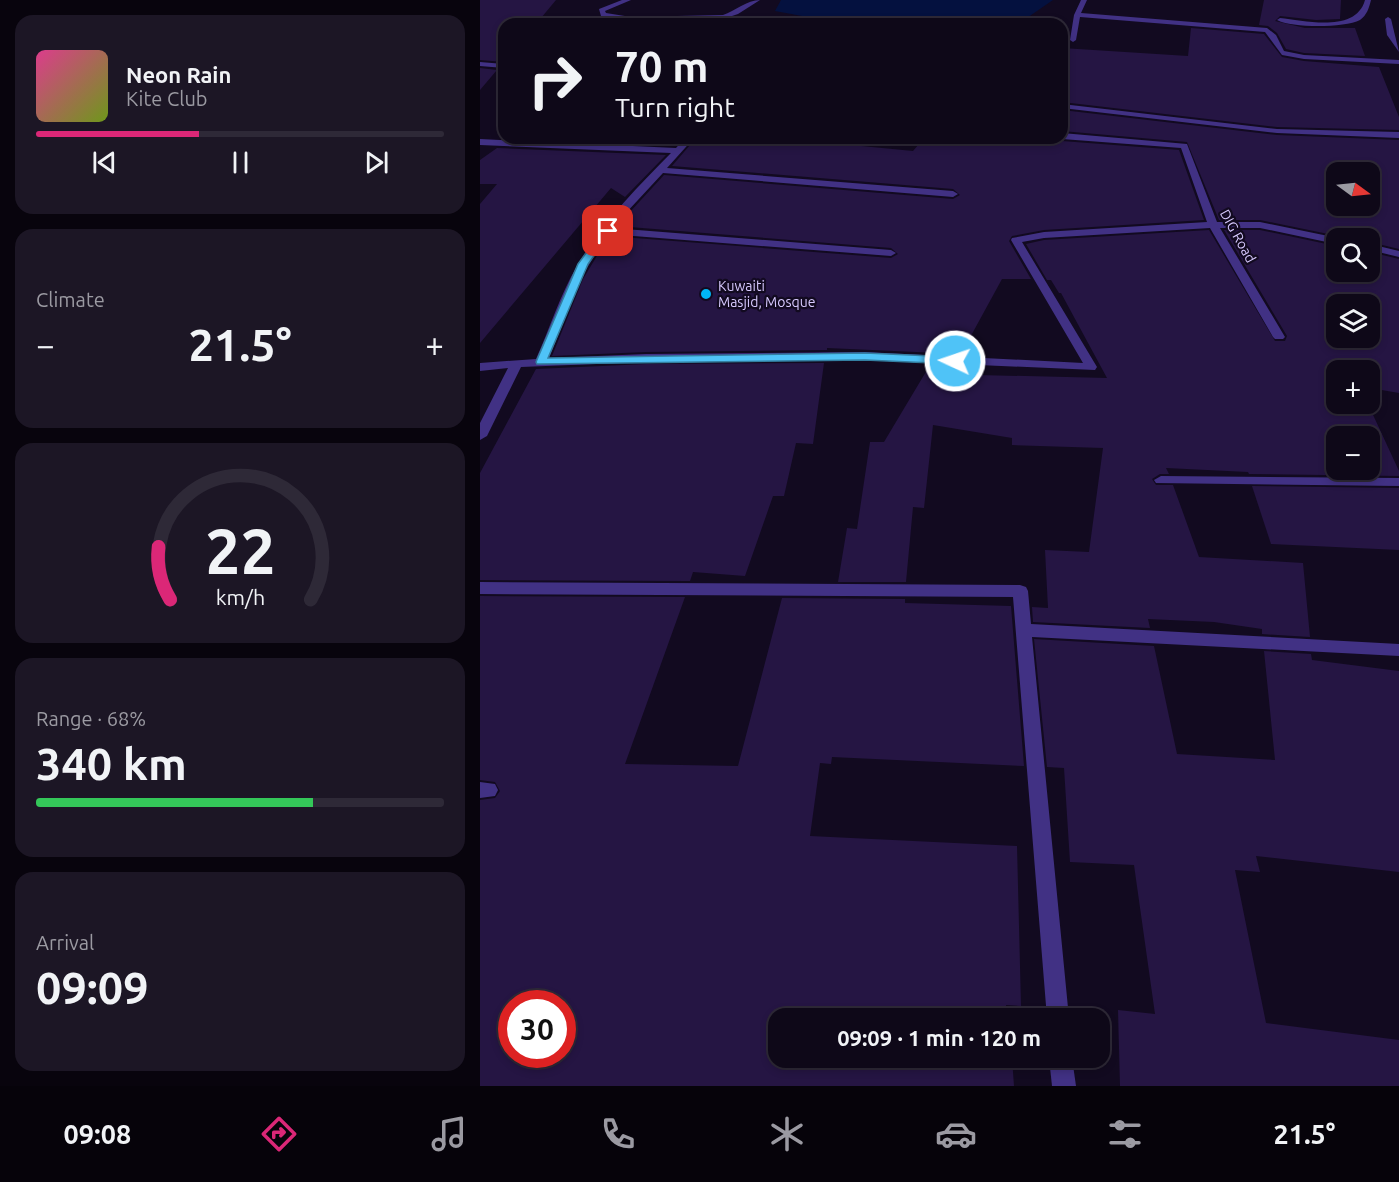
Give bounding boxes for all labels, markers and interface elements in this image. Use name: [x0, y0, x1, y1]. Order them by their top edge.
icon: right: [516, 42, 594, 120]
text: 70 m: [615, 43, 709, 90]
text: Neon Rain: [126, 62, 231, 87]
text: Kite Club: [126, 87, 208, 110]
text: Turn right: [615, 92, 735, 122]
icon: previous: [88, 146, 121, 179]
icon: pause: [224, 146, 257, 179]
icon: next: [360, 146, 393, 179]
north arrow: [1326, 162, 1380, 216]
map controls: [1326, 162, 1380, 480]
pin: [582, 205, 633, 256]
street label: DIG Road: [1217, 207, 1259, 265]
icon: arrive: [591, 214, 624, 247]
button: search: [1326, 228, 1380, 282]
place label: Kuwaiti Masjid, Mosque: [718, 278, 815, 310]
marker: Kuwaiti Masjid, Mosque: [699, 287, 713, 301]
text: Climate: [36, 288, 105, 311]
button: layers: [1326, 294, 1380, 348]
text: 21.5°: [188, 319, 292, 370]
text: −: [36, 326, 55, 363]
text: +: [425, 326, 444, 363]
position arrow: [923, 329, 987, 393]
button: +: [1326, 360, 1380, 414]
button: −: [1326, 426, 1380, 480]
text: 22: [205, 516, 275, 586]
text: km/h: [215, 585, 265, 609]
text: Range · 68%: [36, 707, 146, 730]
text: 340 km: [36, 738, 187, 789]
text: Arrival: [36, 931, 94, 954]
text: 09:09: [36, 962, 149, 1013]
speed limit sign: 30: [498, 990, 576, 1068]
text: 09:09 · 1 min · 120 m: [837, 1025, 1041, 1050]
icon: directions: [258, 1113, 300, 1155]
icon: music: [428, 1113, 470, 1155]
icon: phone: [597, 1113, 639, 1155]
icon: climate: [766, 1113, 808, 1155]
icon: car: [935, 1113, 977, 1155]
icon: filters: [1104, 1113, 1146, 1155]
text: 09:08: [64, 1119, 131, 1149]
text: 21.5°: [1273, 1119, 1335, 1149]

